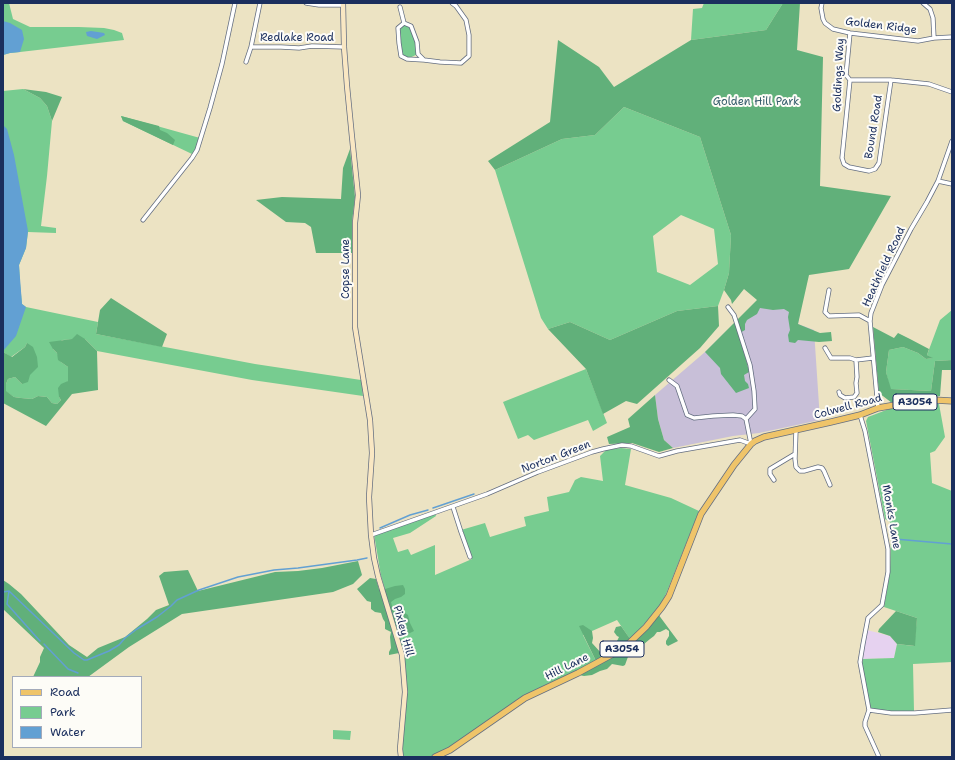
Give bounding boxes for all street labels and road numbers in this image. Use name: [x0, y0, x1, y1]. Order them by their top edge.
street label: Golden Ridge: [845, 15, 917, 37]
street label: Redlake Road: [260, 31, 334, 45]
street label: Goldings Way: [830, 38, 848, 112]
street label: Bound Road: [862, 94, 886, 160]
street label: Heathfield Road: [860, 225, 908, 309]
street label: Copse Lane: [339, 239, 353, 299]
street label: Colwell Road: [813, 392, 883, 422]
road number: A3054: [893, 394, 937, 410]
street label: Norton Green: [520, 438, 592, 476]
street label: Monks Lane: [879, 484, 903, 550]
street label: Pixley Hill: [390, 604, 416, 658]
road number: A3054: [600, 641, 644, 657]
street label: Hill Lane: [543, 651, 591, 683]

